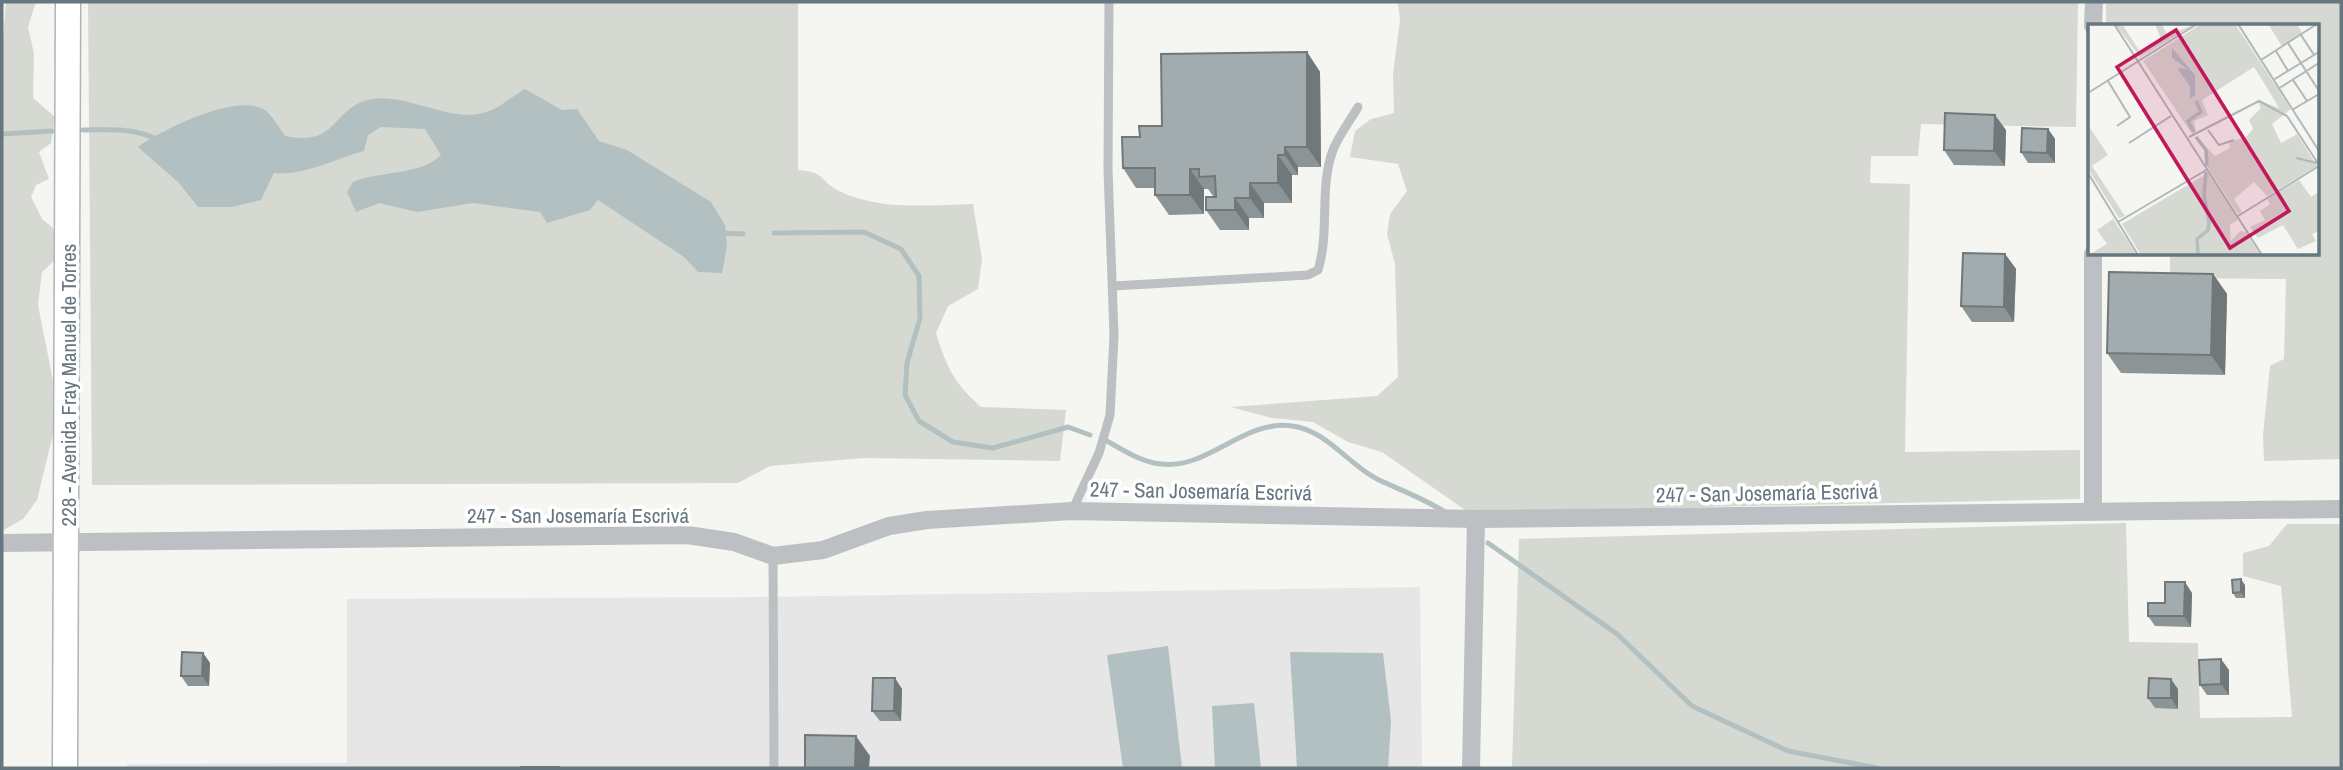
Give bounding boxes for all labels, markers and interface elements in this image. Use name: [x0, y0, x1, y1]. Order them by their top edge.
inset map: [2088, 24, 2318, 256]
street label: 228 - Avenida Fray Manuel de Torres: [54, 244, 83, 526]
street label: 247 - San Josemaría Escrivá: [1090, 475, 1313, 507]
street label: 247 - San Josemaría Escrivá: [1656, 477, 1879, 509]
street label: 247 - San Josemaría Escrivá: [467, 501, 689, 530]

